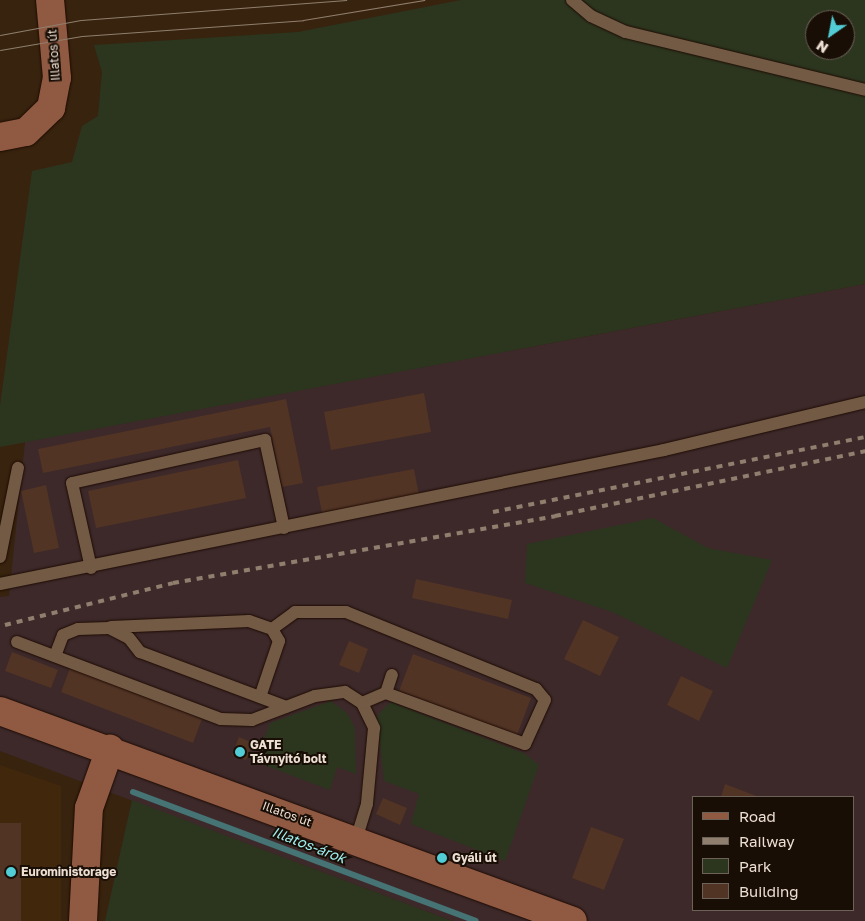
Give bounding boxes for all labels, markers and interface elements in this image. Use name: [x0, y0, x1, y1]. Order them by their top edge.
north arrow: [805, 10, 855, 60]
street label: Illatos út: [45, 29, 63, 81]
text: N: [813, 37, 831, 57]
place label: GATE Távnyitó bolt: [250, 738, 327, 766]
marker: GATE Távnyitó bolt: [234, 746, 246, 758]
legend: [692, 796, 855, 911]
street label: Illatos út: [260, 798, 314, 830]
text: Road: [739, 807, 776, 825]
water label: Illatos-árok: [270, 823, 348, 867]
text: Railway: [739, 832, 795, 850]
place label: Gyáli út: [452, 851, 497, 865]
marker: Gyáli út: [436, 852, 448, 864]
text: Park: [739, 857, 771, 875]
place label: Euroministorage: [21, 865, 116, 879]
marker: Euroministorage: [5, 866, 17, 878]
text: Building: [739, 882, 799, 900]

